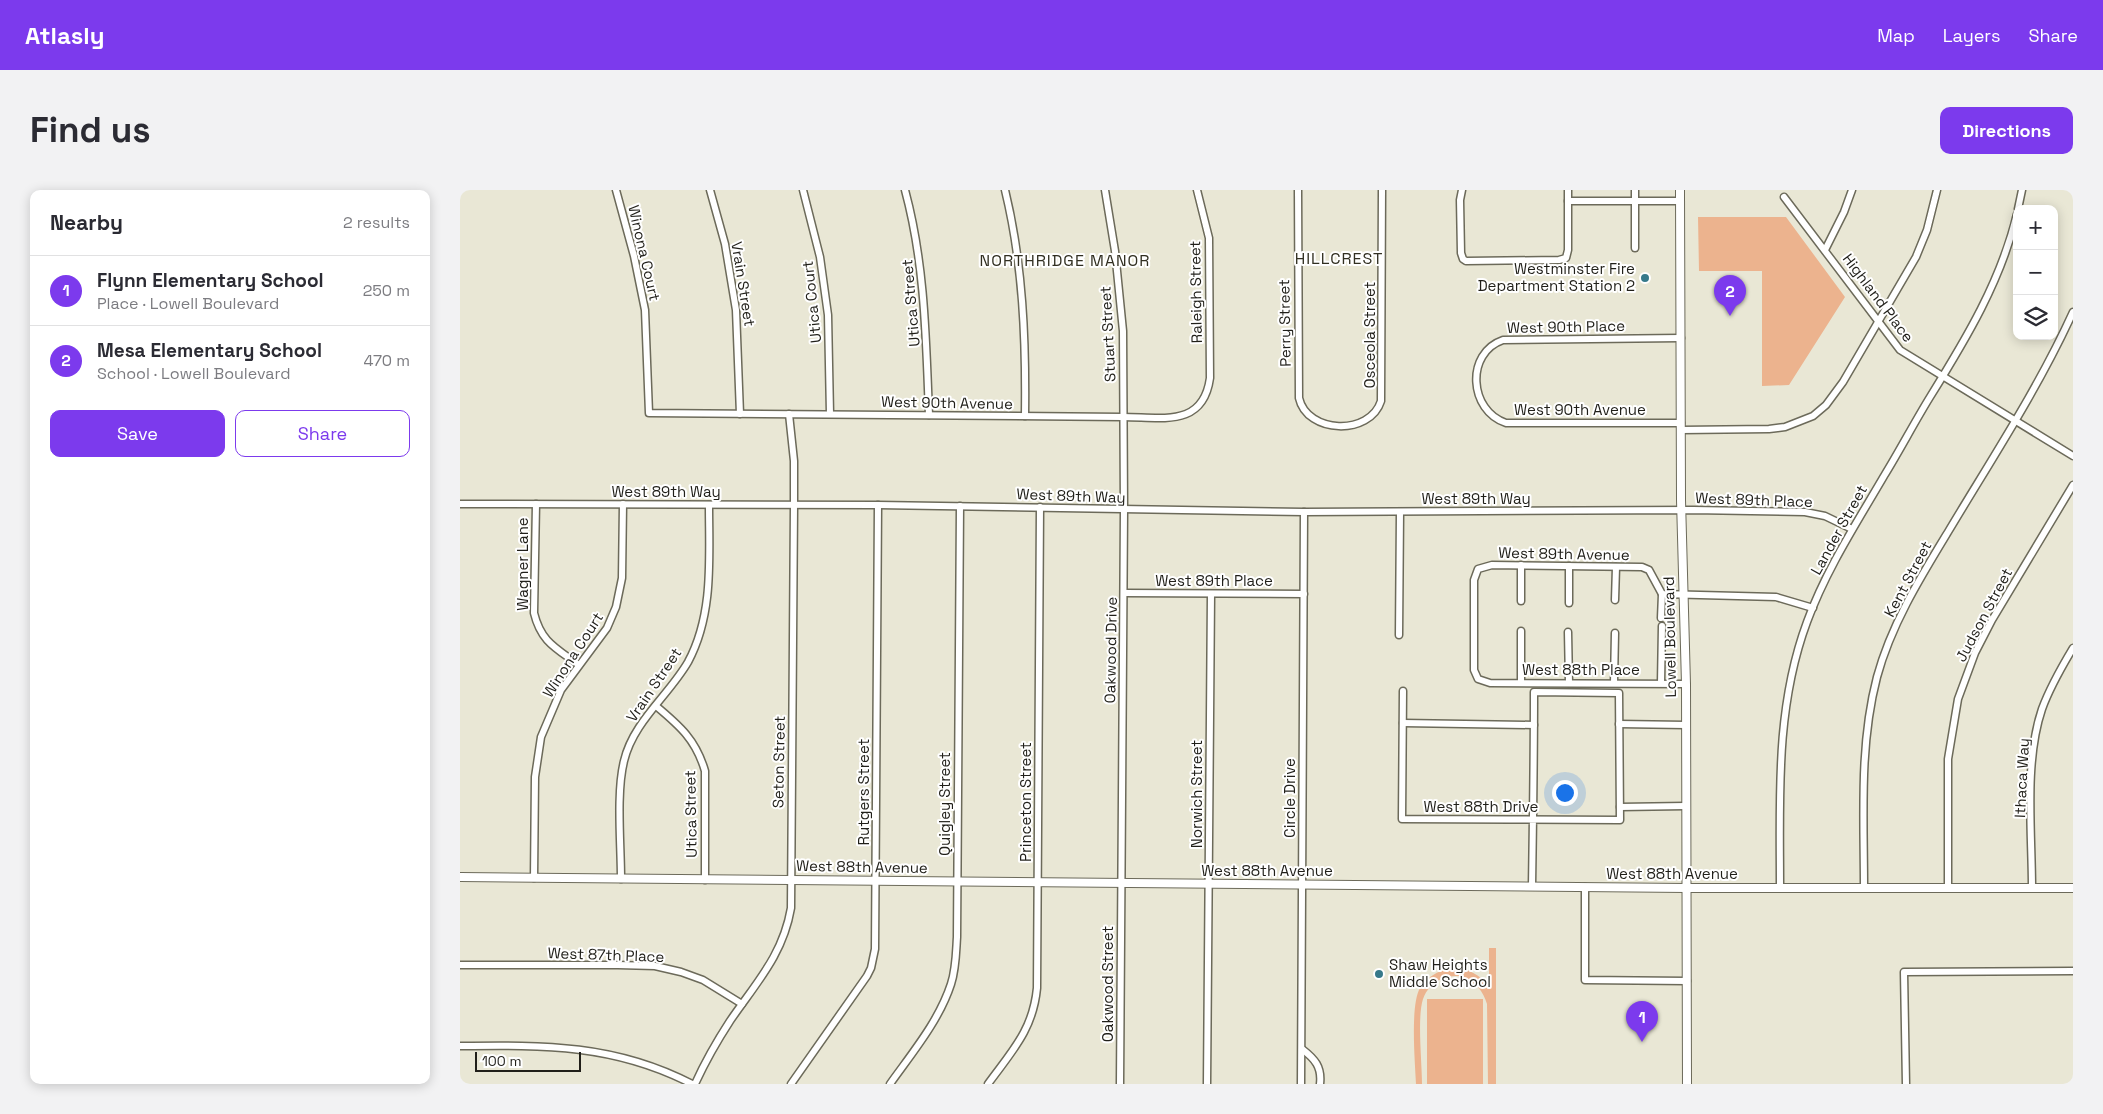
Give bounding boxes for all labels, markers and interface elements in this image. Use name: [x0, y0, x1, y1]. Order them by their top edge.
text: Atlasly: [25, 20, 104, 51]
text: Map: [1877, 24, 1915, 47]
text: Layers: [1943, 24, 2000, 47]
text: Share: [2028, 24, 2078, 47]
button: Directions: [1940, 107, 2073, 154]
text: Find us: [30, 108, 151, 152]
street label: Winona Court: [624, 203, 665, 303]
map controls: [2013, 205, 2058, 340]
button: +: [2013, 205, 2058, 250]
text: Nearby: [50, 209, 123, 236]
text: 2 results: [343, 212, 410, 233]
street label: Vrain Street: [727, 240, 760, 328]
street label: Raleigh Street: [1185, 240, 1206, 344]
district label: HILLCREST: [1295, 248, 1383, 269]
district label: NORTHRIDGE MANOR: [980, 250, 1150, 271]
street label: Highland Place: [1839, 250, 1918, 346]
button: −: [2013, 250, 2058, 295]
street label: Utica Street: [897, 258, 924, 348]
place label: Westminster Fire Department Station 2: [1478, 259, 1635, 295]
street label: Utica Court: [798, 260, 825, 344]
text: Flynn Elementary School: [97, 268, 324, 293]
marker: Westminster Fire Department Station 2: [1639, 272, 1651, 284]
pin: 2: [1714, 275, 1746, 316]
street label: Perry Street: [1274, 279, 1295, 367]
text: 1: [62, 280, 70, 301]
text: 250 m: [363, 280, 410, 301]
street label: Osceola Street: [1360, 281, 1379, 389]
street label: Stuart Street: [1095, 285, 1120, 383]
text: Place · Lowell Boulevard: [97, 293, 279, 314]
button: layers: [2013, 295, 2058, 340]
street label: West 90th Place: [1507, 316, 1625, 337]
text: Mesa Elementary School: [97, 338, 322, 363]
text: 2: [61, 350, 71, 371]
text: 470 m: [363, 350, 410, 371]
text: School · Lowell Boulevard: [97, 363, 291, 384]
street label: West 90th Avenue: [881, 392, 1013, 413]
street label: West 90th Avenue: [1514, 400, 1646, 419]
button: Save: [50, 410, 225, 457]
button: Share: [235, 410, 410, 457]
street label: Lander Street: [1806, 481, 1871, 578]
street label: West 89th Way: [611, 482, 721, 501]
street label: West 89th Way: [1016, 484, 1126, 507]
street label: West 89th Place: [1695, 488, 1813, 511]
street label: West 89th Way: [1421, 489, 1531, 508]
street label: Wagner Lane: [513, 517, 532, 611]
street label: Kent Street: [1880, 537, 1936, 620]
street label: West 89th Avenue: [1498, 543, 1630, 564]
street label: Judson Street: [1951, 565, 2016, 665]
street label: West 89th Place: [1155, 571, 1273, 590]
street label: Lowell Boulevard: [1659, 576, 1680, 698]
street label: Oakwood Drive: [1100, 596, 1121, 703]
street label: Winona Court: [538, 609, 607, 701]
street label: Vrain Street: [622, 644, 685, 726]
street label: West 88th Place: [1522, 660, 1640, 679]
street label: Seton Street: [768, 715, 789, 808]
street label: Ithaca Way: [2010, 737, 2033, 818]
street label: Rutgers Street: [854, 738, 873, 845]
street label: Norwich Street: [1187, 740, 1206, 848]
street label: Princeton Street: [1016, 742, 1035, 862]
street label: Quigley Street: [935, 752, 954, 856]
street label: Circle Drive: [1280, 758, 1299, 838]
street label: Utica Street: [680, 770, 701, 858]
your location: [1552, 780, 1578, 806]
street label: West 88th Drive: [1424, 797, 1539, 816]
street label: West 88th Avenue: [796, 856, 928, 877]
street label: West 88th Avenue: [1201, 861, 1333, 880]
street label: West 88th Avenue: [1606, 864, 1738, 883]
street label: Oakwood Street: [1098, 926, 1117, 1042]
street label: West 87th Place: [547, 943, 665, 966]
place label: Shaw Heights Middle School: [1389, 955, 1491, 991]
marker: Shaw Heights Middle School: [1373, 968, 1385, 980]
pin: 1: [1626, 1001, 1658, 1042]
scale bar: [475, 1049, 581, 1072]
text: 100 m: [482, 1052, 521, 1070]

